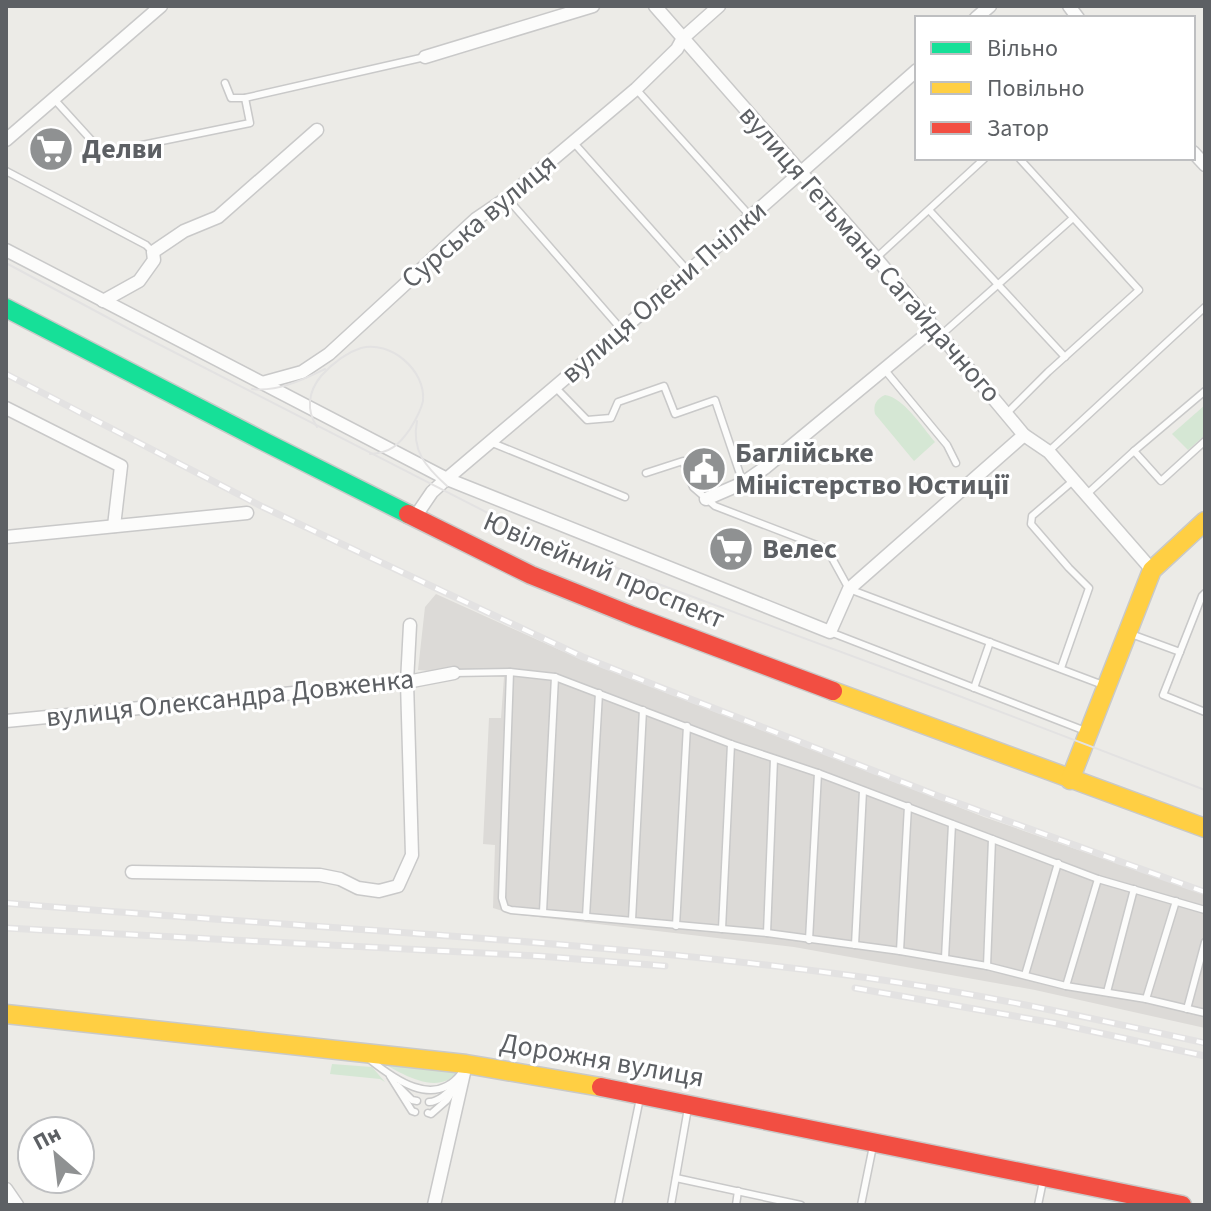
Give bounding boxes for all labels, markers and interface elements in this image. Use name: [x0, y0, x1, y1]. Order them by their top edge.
legend: [915, 16, 1195, 160]
text: Вільно: [987, 31, 1058, 66]
text: Повільно: [987, 71, 1085, 106]
street label: вулиця Гетьмана Сагайдачного: [729, 97, 1011, 411]
text: Затор: [987, 111, 1049, 146]
supermarket icon: Делви: [27, 125, 75, 173]
place label: Делви: [82, 129, 163, 169]
street label: Сурська вулиця: [393, 144, 565, 298]
street label: вулиця Олени Пчілки: [552, 191, 776, 393]
place label: Баглійське Міністерство Юстиції: [735, 433, 1010, 505]
public building icon: Баглійське Міністерство Юстиції: [680, 445, 728, 493]
street label: Ювілейний проспект: [477, 501, 731, 639]
supermarket icon: Велес: [707, 525, 755, 573]
place label: Велес: [762, 529, 837, 569]
street label: вулиця Олександра Довженка: [44, 659, 416, 737]
street label: Дорожня вулиця: [497, 1022, 707, 1098]
north arrow: [16, 1115, 96, 1195]
text: Пн: [27, 1118, 67, 1159]

